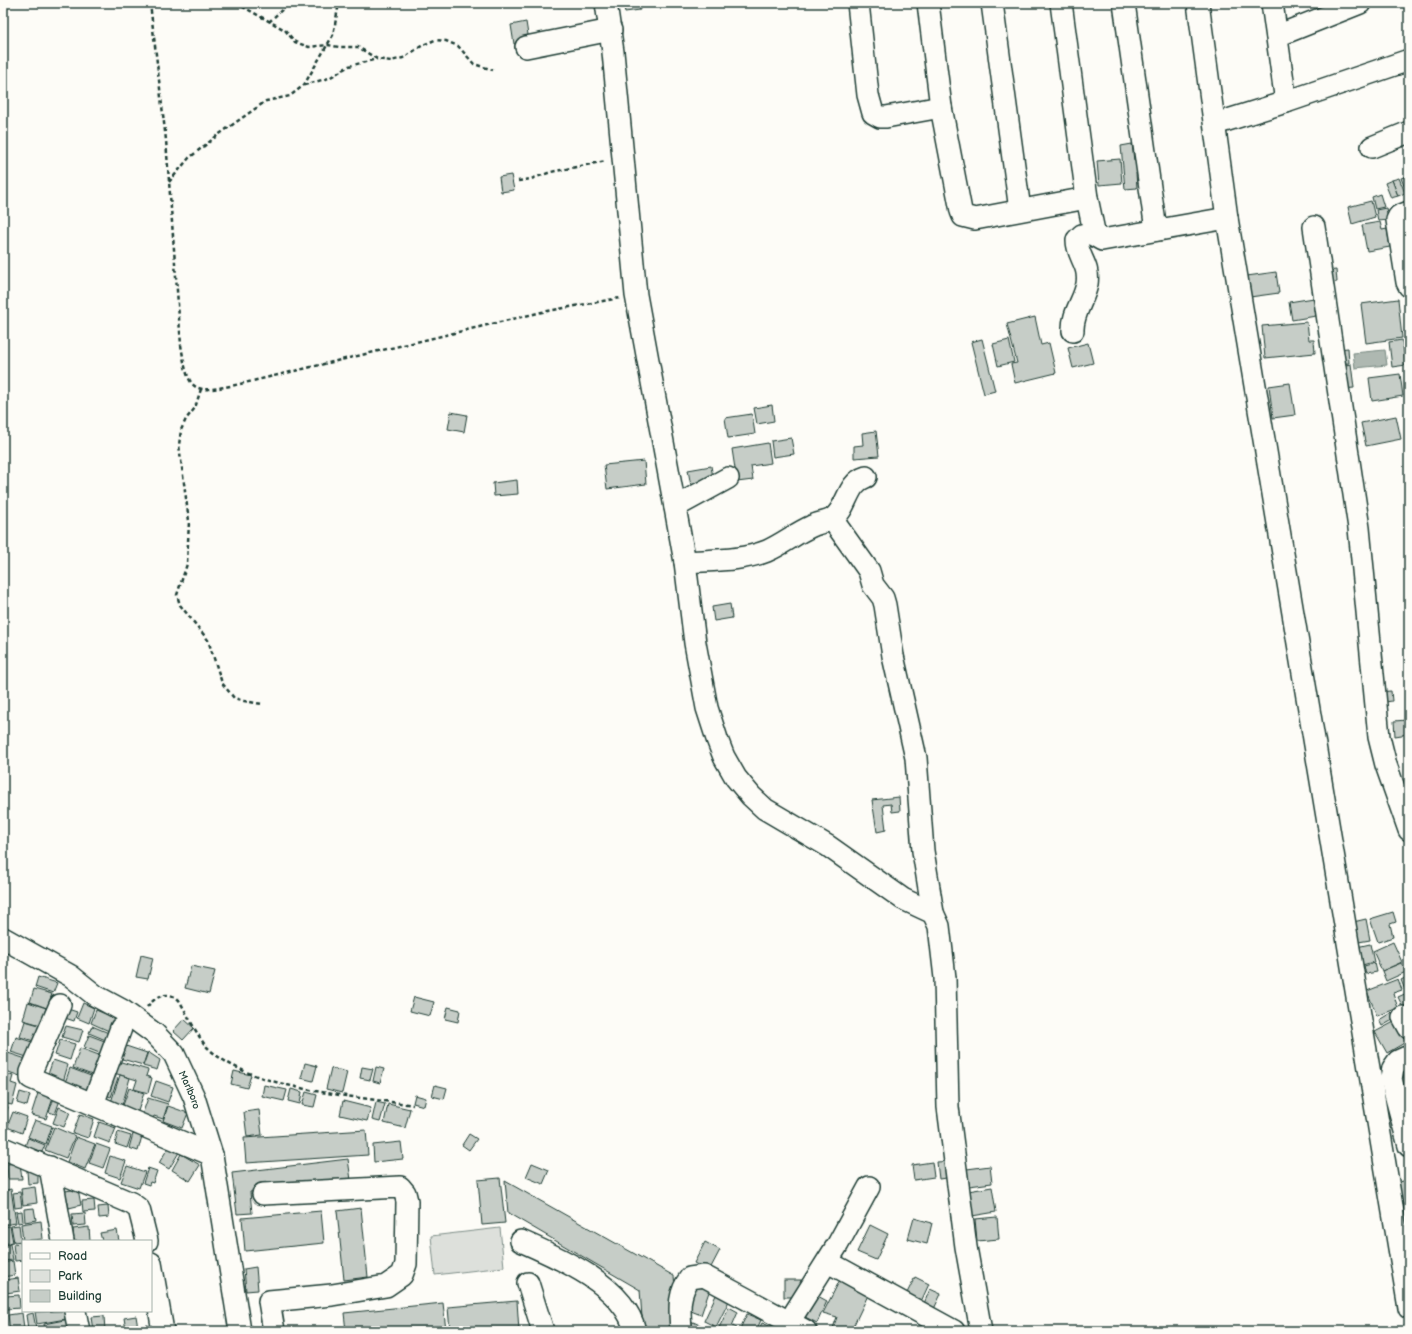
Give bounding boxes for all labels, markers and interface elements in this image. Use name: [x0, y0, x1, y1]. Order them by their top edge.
street label: Marlboro: [176, 1069, 202, 1111]
legend: [22, 1240, 152, 1312]
text: Road: [58, 1249, 87, 1264]
text: Park: [58, 1269, 82, 1284]
text: Building: [58, 1289, 102, 1304]

